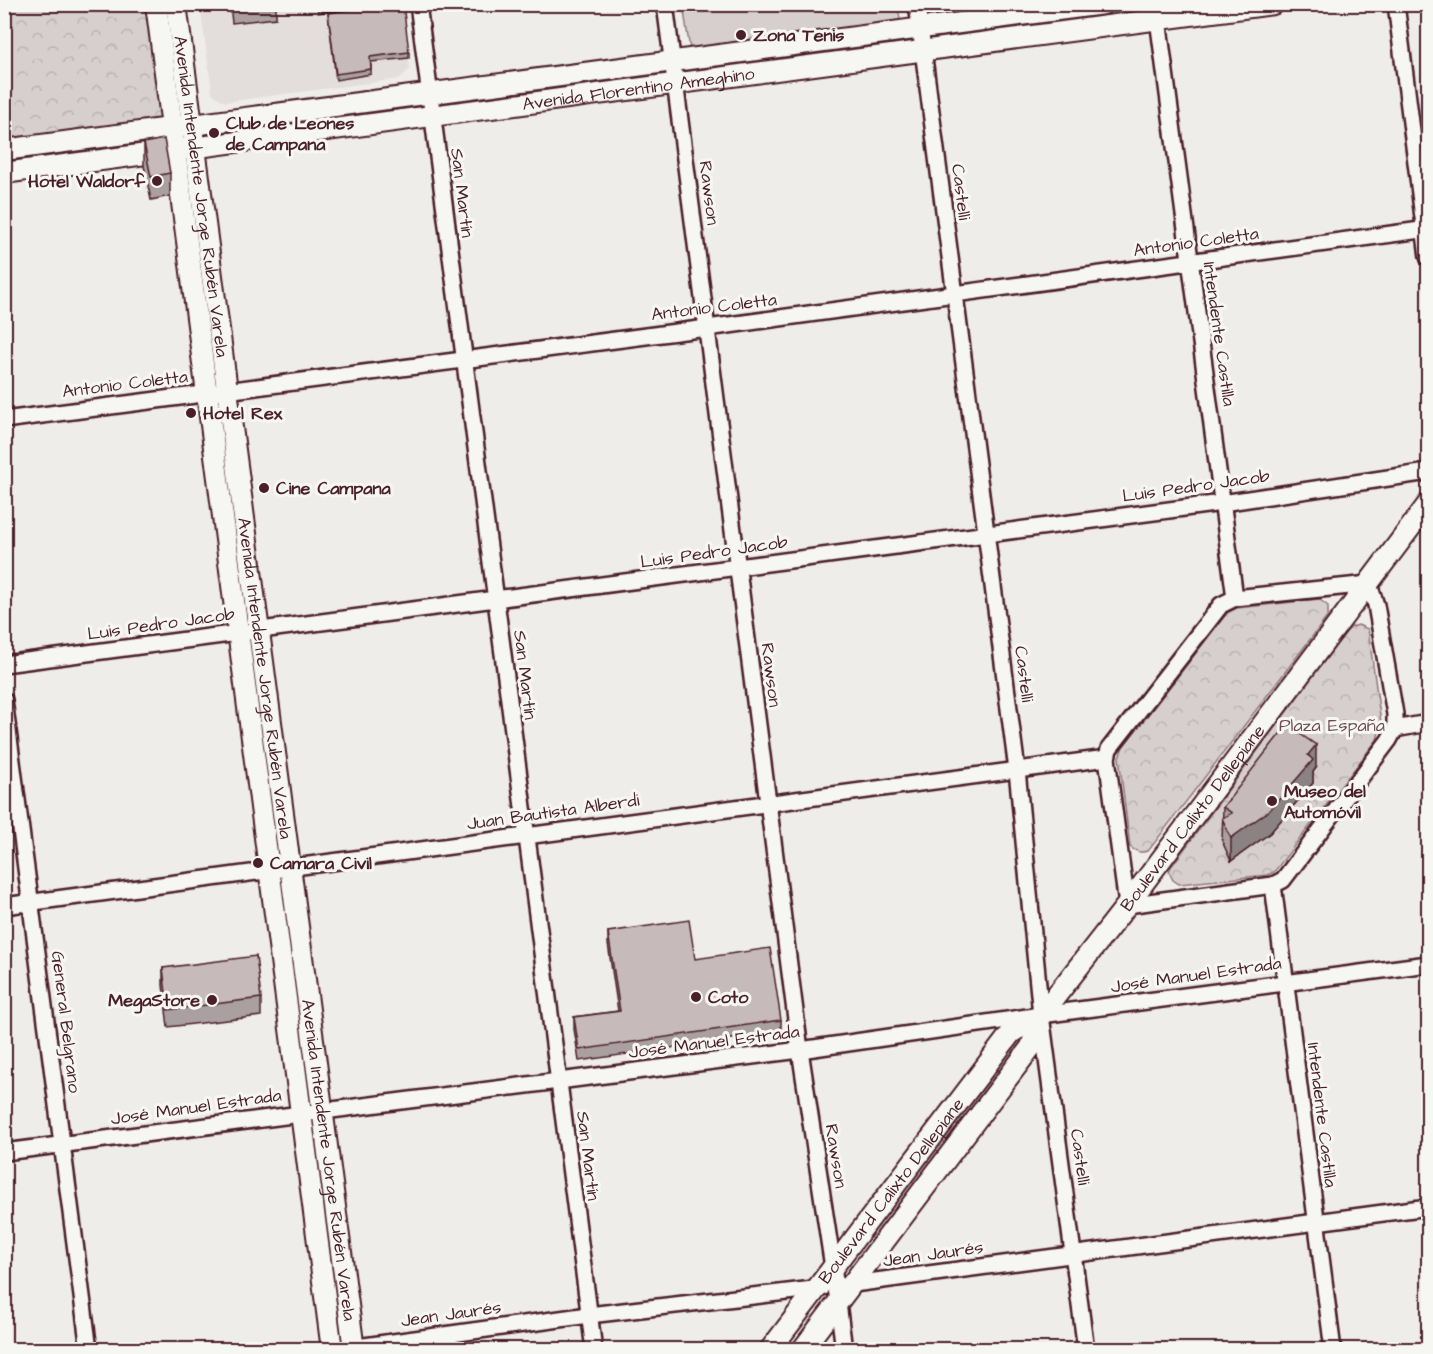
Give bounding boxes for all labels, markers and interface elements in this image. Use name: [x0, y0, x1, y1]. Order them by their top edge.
place label: Zona Tenis: [753, 23, 844, 48]
marker: Zona Tenis: [734, 28, 748, 42]
street label: Avenida Intendente Jorge Rubén Varela: [168, 34, 235, 359]
street label: Avenida Florentino Ameghino: [521, 61, 756, 116]
place label: Club de Leones de Campana: [225, 111, 354, 157]
marker: Club de Leones de Campana: [207, 126, 221, 140]
street label: San Martín: [444, 147, 480, 239]
street label: Rawson: [693, 159, 725, 227]
street label: Castelli: [945, 163, 977, 222]
place label: Hotel Waldorf: [28, 169, 146, 194]
marker: Hotel Waldorf: [150, 174, 164, 188]
street label: Antonio Coletta: [1132, 221, 1260, 263]
street label: Intendente Castilla: [1196, 260, 1242, 408]
street label: Antonio Coletta: [650, 287, 778, 327]
street label: Antonio Coletta: [61, 364, 189, 404]
place label: Hotel Rex: [203, 401, 283, 426]
marker: Hotel Rex: [184, 406, 198, 420]
street label: Luis Pedro Jacob: [1121, 463, 1271, 509]
place label: Cine Campana: [276, 476, 392, 501]
marker: Cine Campana: [257, 481, 271, 495]
street label: Avenida Intendente Jorge Rubén Varela: [232, 516, 299, 840]
street label: Luis Pedro Jacob: [639, 529, 789, 575]
street label: Luis Pedro Jacob: [86, 601, 236, 647]
street label: San Martín: [507, 629, 543, 721]
street label: Rawson: [755, 641, 787, 709]
street label: Castelli: [1008, 645, 1040, 704]
park label: Plaza España: [1279, 713, 1385, 738]
street label: Boulevard Calixto Dellepiane: [1114, 719, 1271, 916]
place label: Museo del Automóvil: [1284, 779, 1366, 825]
street label: Juan Bautista Alberdi: [465, 787, 641, 836]
marker: Museo del Automóvil: [1265, 794, 1279, 808]
place label: Camara Civil: [270, 851, 372, 876]
marker: Camara Civil: [251, 856, 265, 870]
street label: General Belgrano: [44, 950, 87, 1095]
street label: José Manuel Estrada: [1109, 951, 1283, 999]
place label: Coto: [708, 985, 749, 1010]
place label: MegaStore: [108, 988, 200, 1014]
marker: Coto: [689, 990, 703, 1004]
marker: MegaStore: [205, 993, 219, 1007]
street label: Avenida Intendente Jorge Rubén Varela: [295, 998, 363, 1322]
street label: José Manuel Estrada: [627, 1019, 801, 1065]
street label: Intendente Castilla: [1301, 1041, 1343, 1189]
street label: José Manuel Estrada: [109, 1083, 283, 1131]
street label: Boulevard Calixto Dellepiane: [812, 1092, 970, 1289]
street label: San Martín: [570, 1110, 606, 1202]
street label: Rawson: [819, 1122, 853, 1190]
street label: Castelli: [1064, 1127, 1096, 1187]
street label: Jean Jaurés: [881, 1235, 985, 1273]
street label: Jean Jaurés: [399, 1295, 503, 1333]

